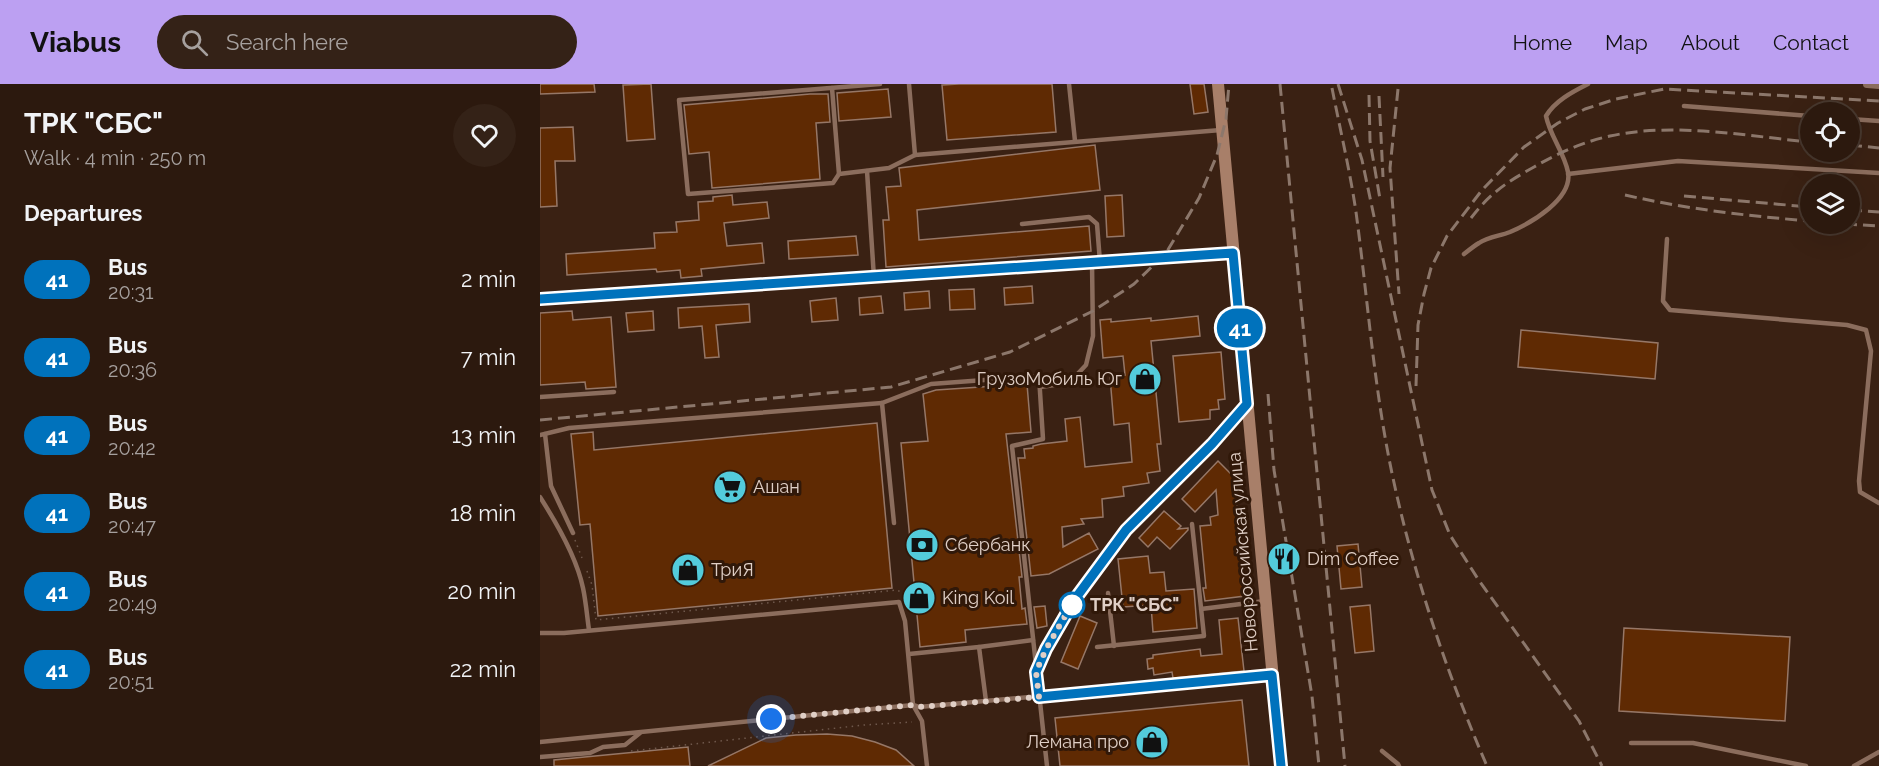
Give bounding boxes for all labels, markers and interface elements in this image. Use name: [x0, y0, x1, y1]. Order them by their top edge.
search box: [157, 15, 577, 69]
text: Viabus: [30, 26, 121, 59]
icon: search: [178, 26, 211, 59]
text: Search here: [226, 29, 348, 55]
text: Home: [1513, 30, 1572, 55]
text: Map: [1605, 30, 1648, 55]
text: About: [1681, 30, 1740, 55]
text: Contact: [1773, 30, 1849, 55]
map controls: [1800, 102, 1860, 234]
button: locate: [1800, 102, 1860, 162]
button: heart: [453, 104, 516, 167]
text: ТРК "СБС": [24, 107, 163, 140]
text: Walk · 4 min · 250 m: [24, 146, 206, 170]
button: layers: [1800, 174, 1860, 234]
text: Departures: [24, 200, 142, 226]
text: Bus: [108, 254, 147, 280]
text: 2 min: [461, 266, 516, 292]
text: 41: [46, 267, 68, 292]
text: 20:31: [108, 280, 154, 304]
line badge: 41: [1213, 308, 1267, 348]
text: 41: [1229, 316, 1251, 341]
text: Bus: [108, 332, 147, 358]
text: 7 min: [461, 344, 516, 370]
text: 41: [46, 345, 68, 370]
text: 20:36: [108, 358, 157, 382]
shop icon: ГрузоМобиль Юг: [1127, 361, 1163, 397]
place label: ГрузоМобиль Юг: [977, 368, 1122, 389]
text: Bus: [108, 410, 147, 436]
text: 13 min: [451, 422, 516, 448]
text: 41: [46, 423, 68, 448]
text: 20:42: [108, 436, 156, 460]
street label: Новороссийская улица: [1223, 451, 1262, 653]
supermarket icon: Ашан: [712, 469, 748, 505]
place label: Ашан: [753, 476, 800, 497]
text: Bus: [108, 488, 147, 514]
text: 18 min: [450, 500, 516, 526]
text: 41: [46, 501, 68, 526]
text: 20:47: [108, 514, 156, 538]
bank icon: Сбербанк: [904, 527, 940, 563]
place label: Сбербанк: [945, 534, 1031, 555]
restaurant icon: Dim Coffee: [1266, 541, 1302, 577]
place label: Dim Coffee: [1307, 548, 1400, 569]
shop icon: ТриЯ: [670, 552, 706, 588]
place label: ТриЯ: [711, 559, 754, 580]
text: Bus: [108, 566, 147, 592]
text: 20 min: [448, 578, 516, 604]
text: 41: [46, 579, 68, 604]
shop icon: King Koil: [901, 580, 937, 616]
place label: King Koil: [942, 587, 1014, 608]
text: 20:49: [108, 592, 157, 616]
marker: ТРК "СБС": [1059, 592, 1085, 618]
place label: ТРК "СБС": [1090, 594, 1179, 615]
text: Bus: [108, 644, 147, 670]
text: 22 min: [450, 656, 516, 682]
text: 41: [46, 657, 68, 682]
text: 20:51: [108, 670, 154, 694]
your location: [756, 704, 786, 734]
shop icon: Лемана про: [1134, 724, 1170, 760]
place label: Лемана про: [1026, 731, 1129, 752]

